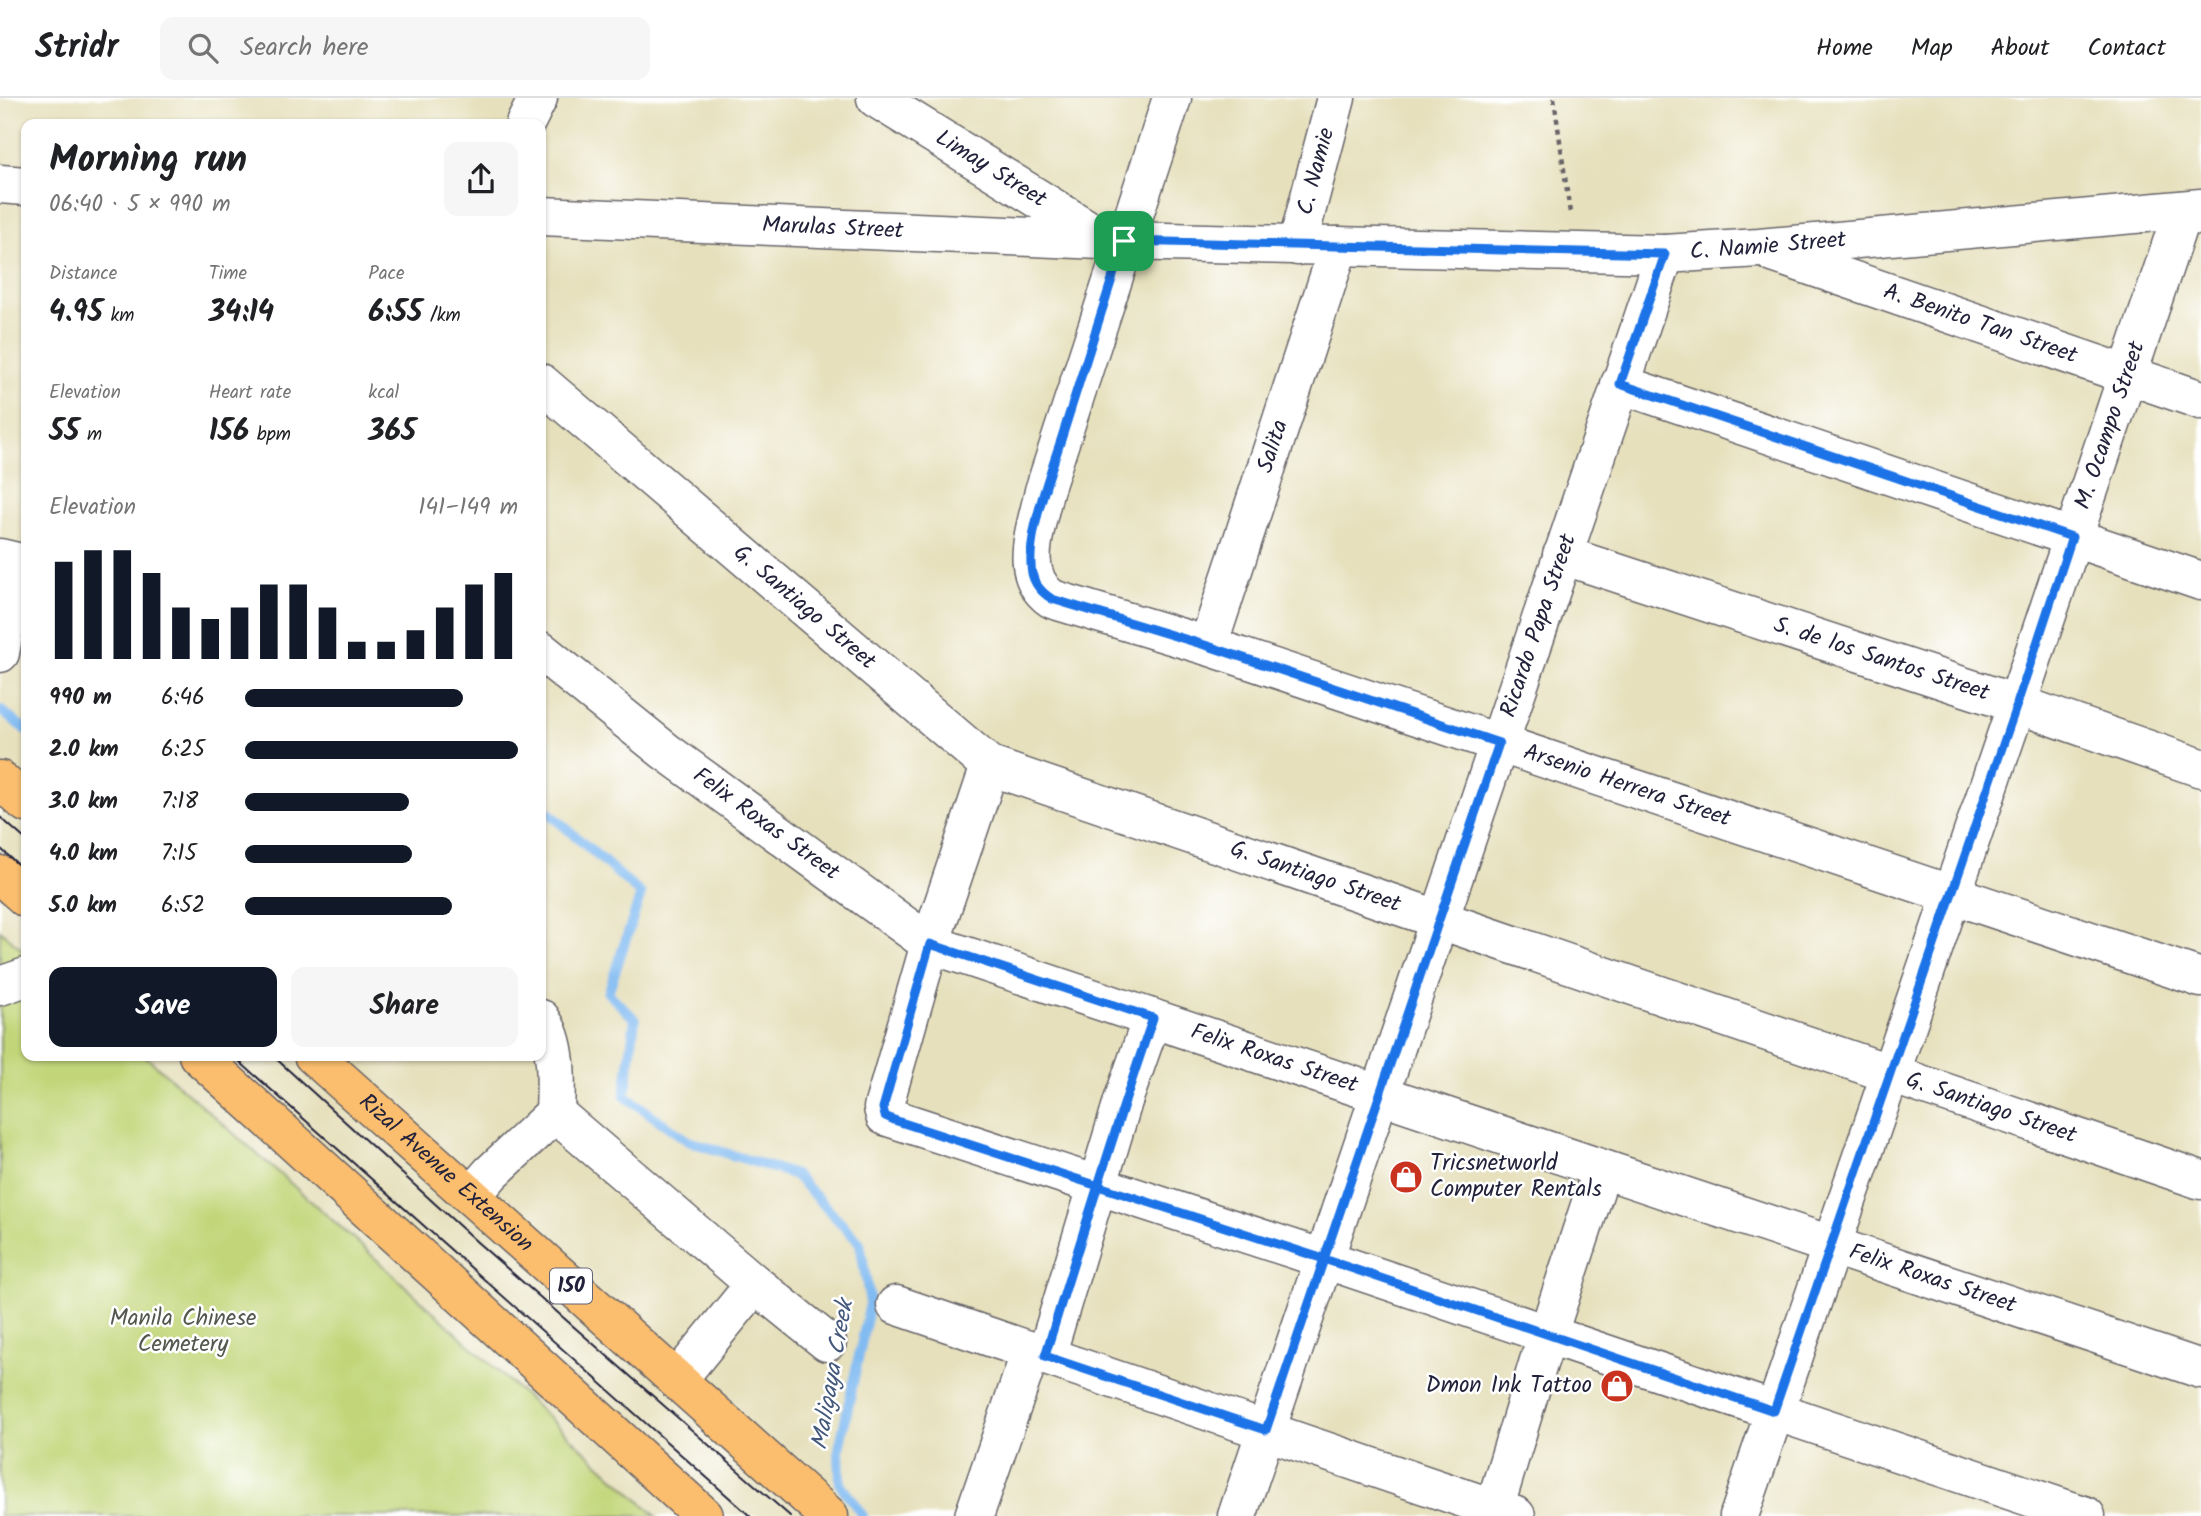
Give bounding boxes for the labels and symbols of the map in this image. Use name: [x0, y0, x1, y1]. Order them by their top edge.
street label: Limay Street: [928, 121, 1054, 218]
street label: C. Namie: [1288, 124, 1345, 219]
street label: Marulas Street: [761, 207, 905, 250]
pin: [1094, 211, 1154, 271]
street label: C. Namie Street: [1689, 222, 1849, 270]
street label: A. Benito Tan Street: [1878, 274, 2083, 374]
street label: M. Ocampo Street: [2066, 336, 2156, 514]
street label: Salita: [1248, 415, 1299, 478]
street label: Ricardo Papa Street: [1491, 528, 1587, 722]
street label: G. Santiago Street: [725, 536, 885, 680]
street label: S. de los Santos Street: [1769, 607, 1995, 712]
street label: Arsenio Herrera Street: [1518, 735, 1736, 838]
street label: Felix Roxas Street: [685, 759, 848, 891]
street label: G. Santiago Street: [1225, 831, 1407, 923]
street label: Felix Roxas Street: [1186, 1014, 1364, 1104]
street label: G. Santiago Street: [1901, 1062, 2082, 1154]
street label: Rizal Avenue Extension: [350, 1085, 541, 1262]
place label: Tricsnetworld Computer Rentals: [1430, 1146, 1602, 1208]
shop icon: Tricsnetworld Computer Rentals: [1387, 1158, 1425, 1196]
street label: Felix Roxas Street: [1844, 1234, 2022, 1324]
road number: 150: [550, 1268, 592, 1304]
water label: Maligaya Creek: [801, 1293, 866, 1453]
park label: Manila Chinese Cemetery: [110, 1301, 256, 1363]
shop icon: Dmon Ink Tattoo: [1598, 1367, 1636, 1405]
place label: Dmon Ink Tattoo: [1426, 1368, 1592, 1404]

